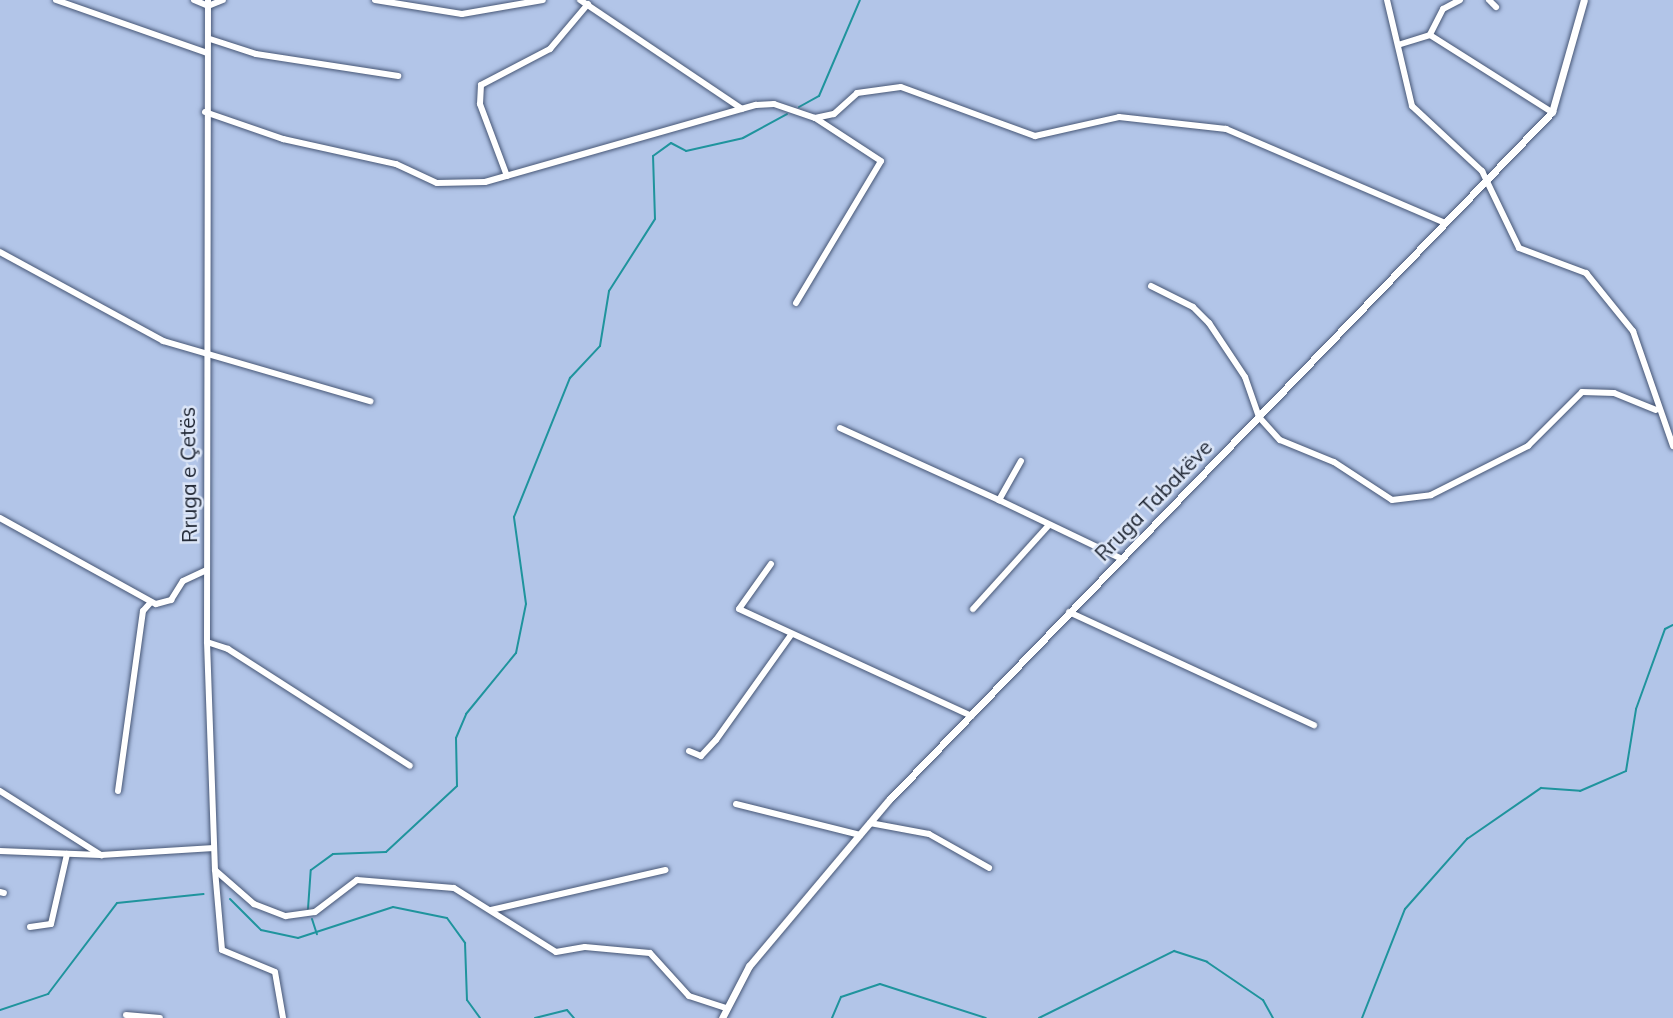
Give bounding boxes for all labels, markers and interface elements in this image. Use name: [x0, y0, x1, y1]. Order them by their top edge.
street label: Rruga e Çetës: [174, 407, 202, 543]
street label: Rruga Tabakëve: [1089, 434, 1217, 566]

